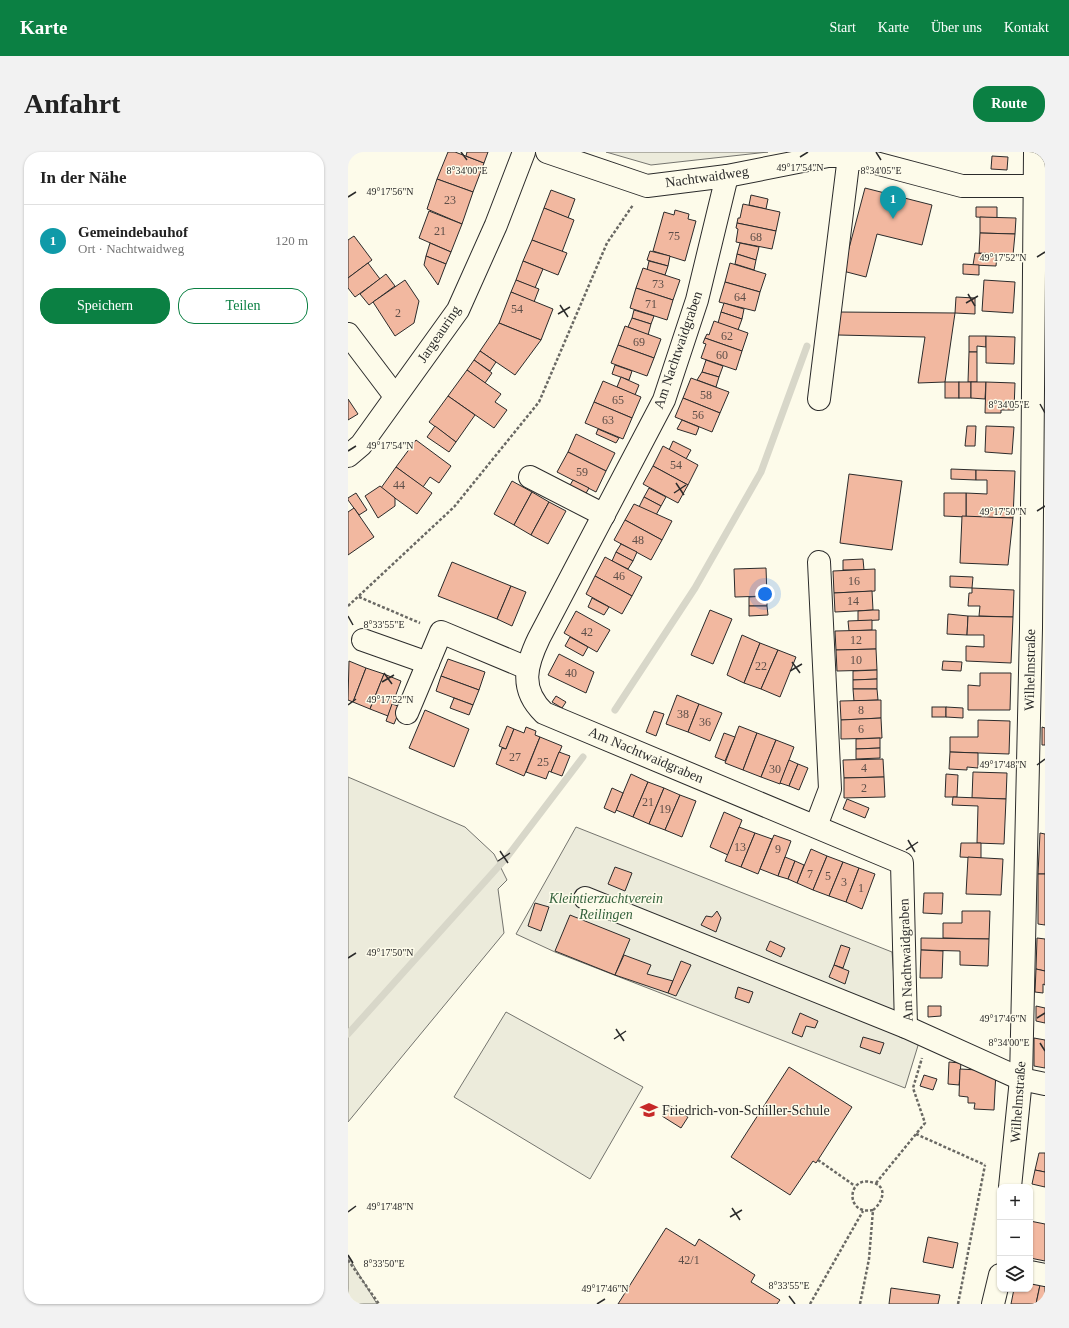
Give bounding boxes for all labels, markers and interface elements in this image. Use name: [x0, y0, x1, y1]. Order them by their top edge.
text: Karte: [20, 17, 67, 38]
text: Start: [829, 20, 856, 35]
text: Karte: [878, 20, 909, 35]
text: Über uns: [931, 20, 982, 35]
text: Kontakt: [1004, 20, 1049, 35]
button: Route: [973, 86, 1045, 122]
text: Anfahrt: [24, 88, 120, 119]
text: 49°17'54"N: [776, 162, 824, 173]
street label: Nachtwaidweg: [664, 164, 750, 190]
text: 8°34'00"E: [447, 165, 488, 176]
text: 8°34'05"E: [861, 165, 902, 176]
text: In der Nähe: [40, 168, 127, 187]
text: 49°17'56"N: [366, 186, 414, 197]
pin: 1: [880, 186, 906, 219]
house number: 23: [444, 193, 456, 207]
text: Gemeindebauhof: [78, 224, 188, 240]
house number: 21: [434, 224, 446, 238]
house number: 75: [668, 229, 680, 243]
house number: 68: [750, 230, 762, 244]
text: 1: [50, 233, 56, 248]
text: 120 m: [275, 233, 308, 248]
text: Ort · Nachtwaidweg: [78, 241, 184, 256]
text: 49°17'52"N: [979, 252, 1027, 263]
house number: 73: [652, 277, 664, 291]
button: Speichern: [40, 288, 170, 324]
button: Teilen: [178, 288, 308, 324]
street label: Am Nachtwaidgraben: [651, 289, 705, 411]
house number: 64: [734, 290, 746, 304]
house number: 71: [645, 297, 657, 311]
house number: 54: [511, 302, 523, 316]
street label: Jargeauring: [415, 303, 463, 365]
house number: 2: [395, 306, 401, 320]
house number: 62: [721, 329, 733, 343]
house number: 69: [633, 335, 645, 349]
house number: 60: [716, 348, 728, 362]
house number: 58: [700, 388, 712, 402]
house number: 65: [612, 393, 624, 407]
text: 8°34'05"E: [989, 399, 1030, 410]
house number: 56: [692, 408, 704, 422]
house number: 63: [602, 413, 614, 427]
text: 49°17'54"N: [366, 440, 414, 451]
house number: 54: [670, 458, 682, 472]
house number: 59: [576, 465, 588, 479]
house number: 44: [393, 478, 405, 492]
text: 49°17'50"N: [979, 506, 1027, 517]
house number: 48: [632, 533, 644, 547]
house number: 46: [613, 569, 625, 583]
house number: 16: [848, 574, 860, 588]
your location: [755, 584, 775, 604]
house number: 14: [847, 594, 859, 608]
text: 8°33'55"E: [364, 619, 405, 630]
house number: 42: [581, 625, 593, 639]
street label: Wilhelmstraße: [1022, 629, 1038, 711]
house number: 12: [850, 633, 862, 647]
house number: 10: [850, 653, 862, 667]
house number: 22: [755, 659, 767, 673]
house number: 40: [565, 666, 577, 680]
text: 49°17'52"N: [366, 694, 414, 705]
house number: 8: [858, 703, 864, 717]
house number: 38: [677, 707, 689, 721]
house number: 36: [699, 715, 711, 729]
house number: 6: [858, 722, 864, 736]
street label: Am Nachtwaidgraben: [586, 724, 706, 786]
house number: 27: [509, 750, 521, 764]
house number: 25: [537, 755, 549, 769]
text: 49°17'48"N: [979, 759, 1027, 770]
house number: 4: [861, 761, 867, 775]
house number: 30: [769, 762, 781, 776]
house number: 2: [861, 781, 867, 795]
house number: 21: [642, 795, 654, 809]
house number: 19: [659, 802, 671, 816]
house number: 13: [734, 840, 746, 854]
house number: 9: [775, 842, 781, 856]
house number: 7: [807, 867, 813, 881]
house number: 5: [825, 869, 831, 883]
house number: 3: [841, 875, 847, 889]
house number: 1: [858, 881, 864, 895]
park label: Kleintierzuchtverein Reilingen: [548, 891, 663, 922]
street label: Am Nachtwaidgraben: [896, 898, 916, 1022]
text: 49°17'50"N: [366, 947, 414, 958]
text: 49°17'46"N: [979, 1013, 1027, 1024]
text: 8°34'00"E: [989, 1037, 1030, 1048]
street label: Wilhelmstraße: [1008, 1061, 1028, 1143]
school or university icon: Friedrich-von-Schiller-Schule: [639, 1100, 659, 1120]
place label: Friedrich-von-Schiller-Schule: [662, 1103, 830, 1118]
map controls: [997, 1184, 1033, 1292]
button: +: [997, 1184, 1033, 1220]
text: 49°17'48"N: [366, 1201, 414, 1212]
button: −: [997, 1220, 1033, 1256]
house number: 42/1: [678, 1253, 700, 1267]
button: layers: [997, 1256, 1033, 1292]
text: 8°33'50"E: [364, 1258, 405, 1269]
text: 8°33'55"E: [769, 1280, 810, 1291]
text: 49°17'46"N: [581, 1283, 629, 1294]

